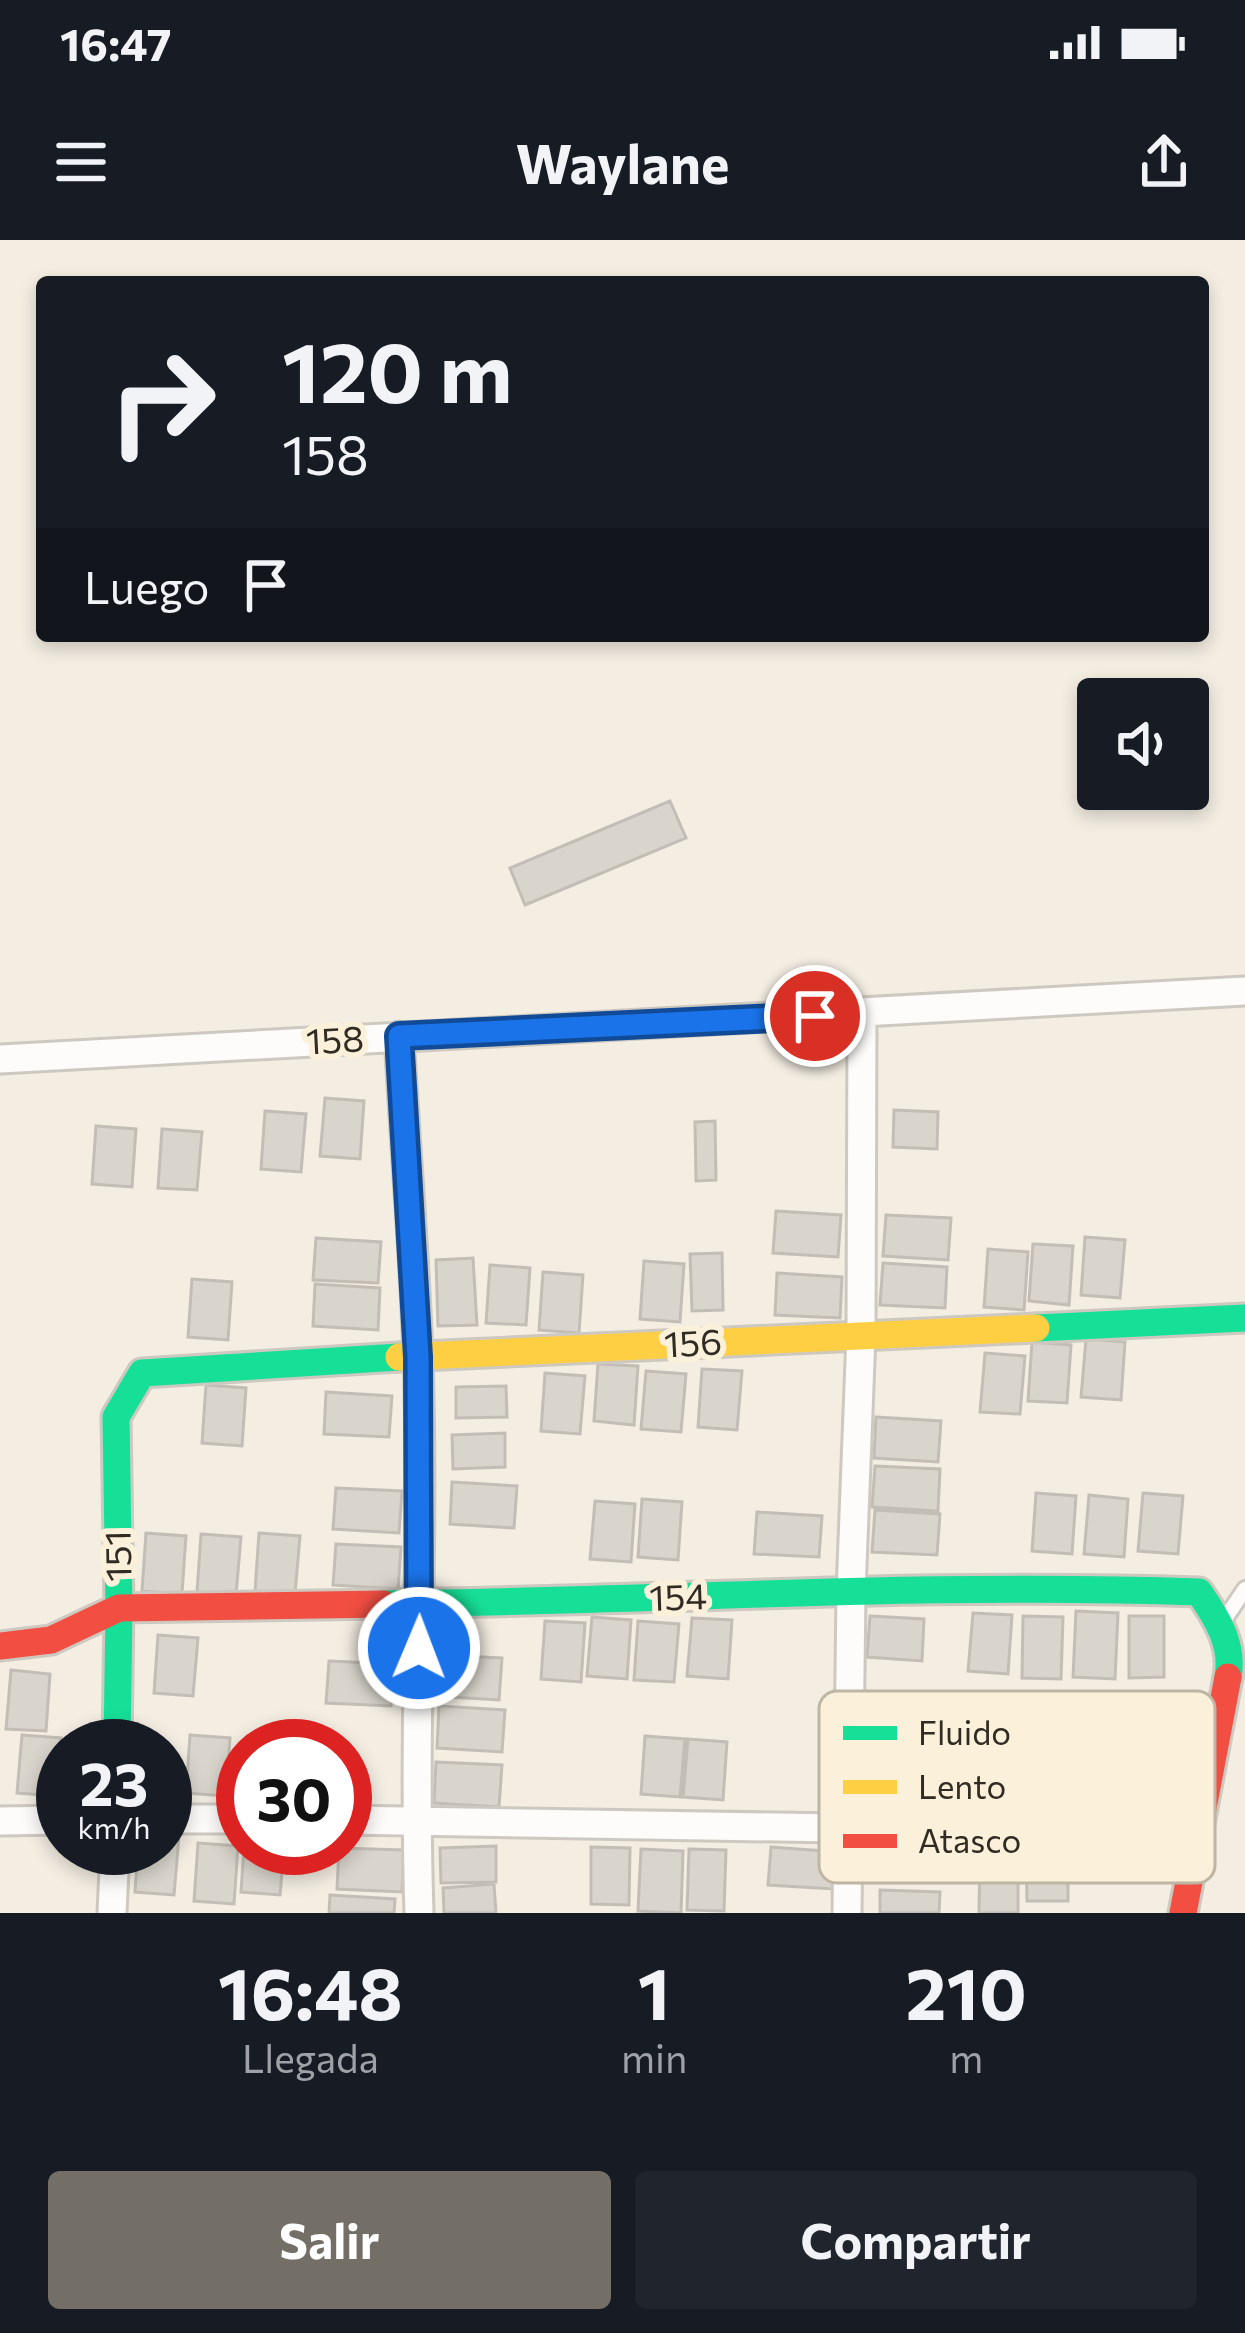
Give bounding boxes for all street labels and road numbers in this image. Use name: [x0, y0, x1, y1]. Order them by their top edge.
street label: 158: [305, 1015, 365, 1061]
street label: 156: [663, 1318, 723, 1364]
street label: 151: [94, 1530, 138, 1582]
street label: 154: [648, 1572, 708, 1618]

